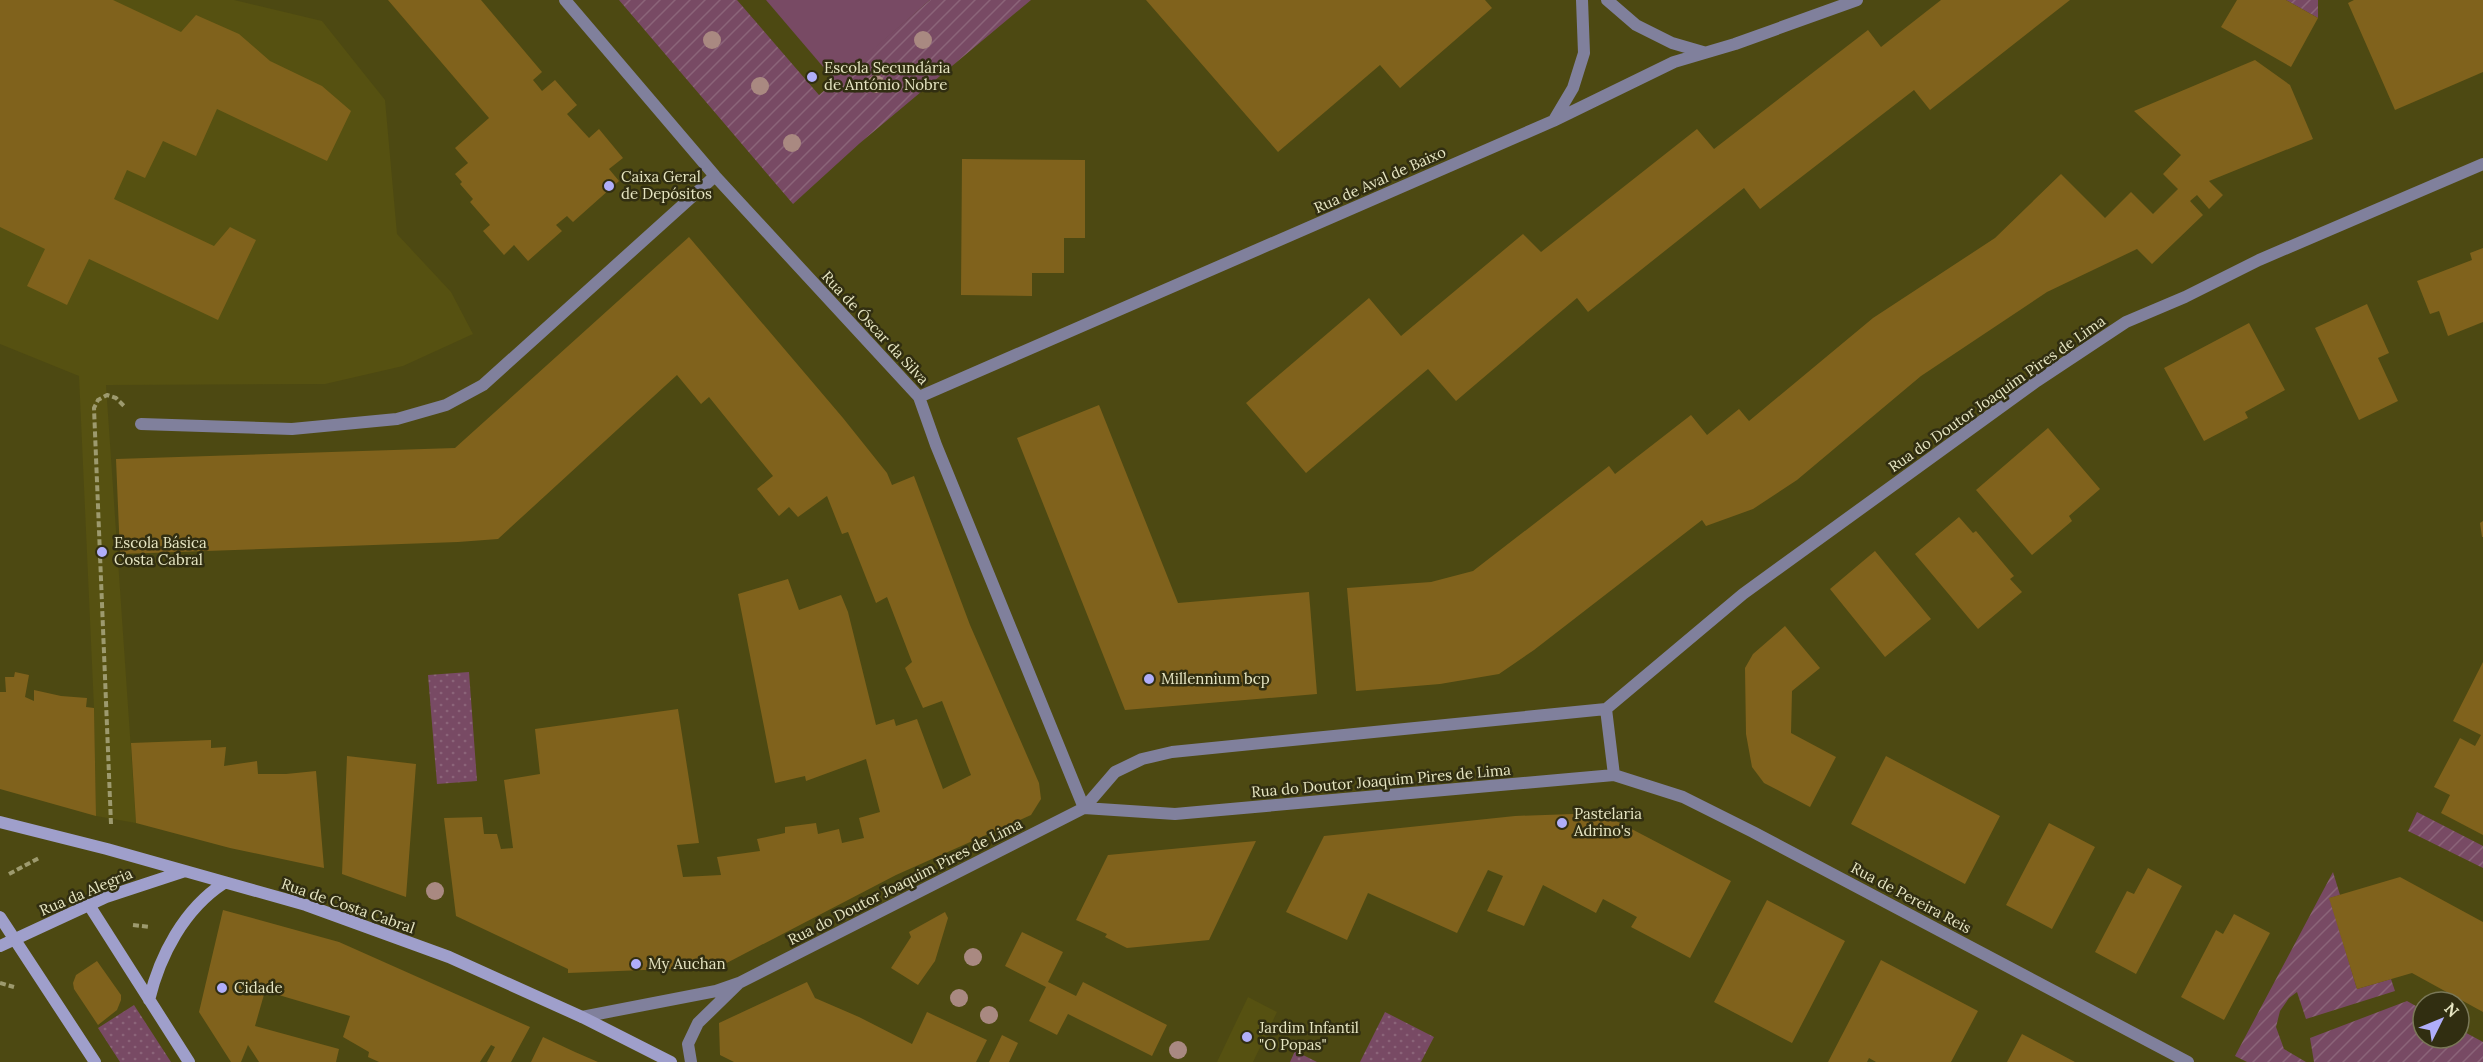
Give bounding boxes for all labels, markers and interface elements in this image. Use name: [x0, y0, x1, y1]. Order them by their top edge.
place label: Escola Secundária de António Nobre: [824, 58, 951, 94]
marker: Escola Secundária de António Nobre: [805, 70, 819, 84]
street label: Rua de Aval de Baixo: [1311, 142, 1449, 217]
place label: Caixa Geral de Depósitos: [621, 167, 712, 203]
marker: Caixa Geral de Depósitos: [602, 179, 616, 193]
street label: Rua de Óscar da Silva: [818, 267, 933, 389]
street label: Rua do Doutor Joaquim Pires de Lima: [1885, 311, 2109, 476]
place label: Escola Básica Costa Cabral: [114, 533, 207, 569]
marker: Escola Básica Costa Cabral: [95, 545, 109, 559]
place label: Millennium bcp: [1161, 669, 1270, 688]
marker: Millennium bcp: [1142, 672, 1156, 686]
street label: Rua do Doutor Joaquim Pires de Lima: [1250, 760, 1512, 801]
place label: Pastelaria Adrino's: [1573, 804, 1642, 840]
street label: Rua do Doutor Joaquim Pires de Lima: [784, 814, 1025, 949]
marker: Pastelaria Adrino's: [1555, 816, 1569, 830]
street label: Rua de Pereira Reis: [1848, 858, 1975, 937]
street label: Rua da Alegria: [36, 863, 135, 920]
street label: Rua de Costa Cabral: [279, 874, 417, 937]
place label: My Auchan: [648, 954, 726, 973]
marker: My Auchan: [629, 957, 643, 971]
place label: Cidade: [234, 978, 283, 997]
marker: Cidade: [215, 981, 229, 995]
north arrow: [2411, 990, 2471, 1050]
text: N: [2440, 998, 2464, 1021]
place label: Jardim Infantil "O Popas": [1258, 1018, 1359, 1054]
marker: Jardim Infantil "O Popas": [1240, 1030, 1254, 1044]

